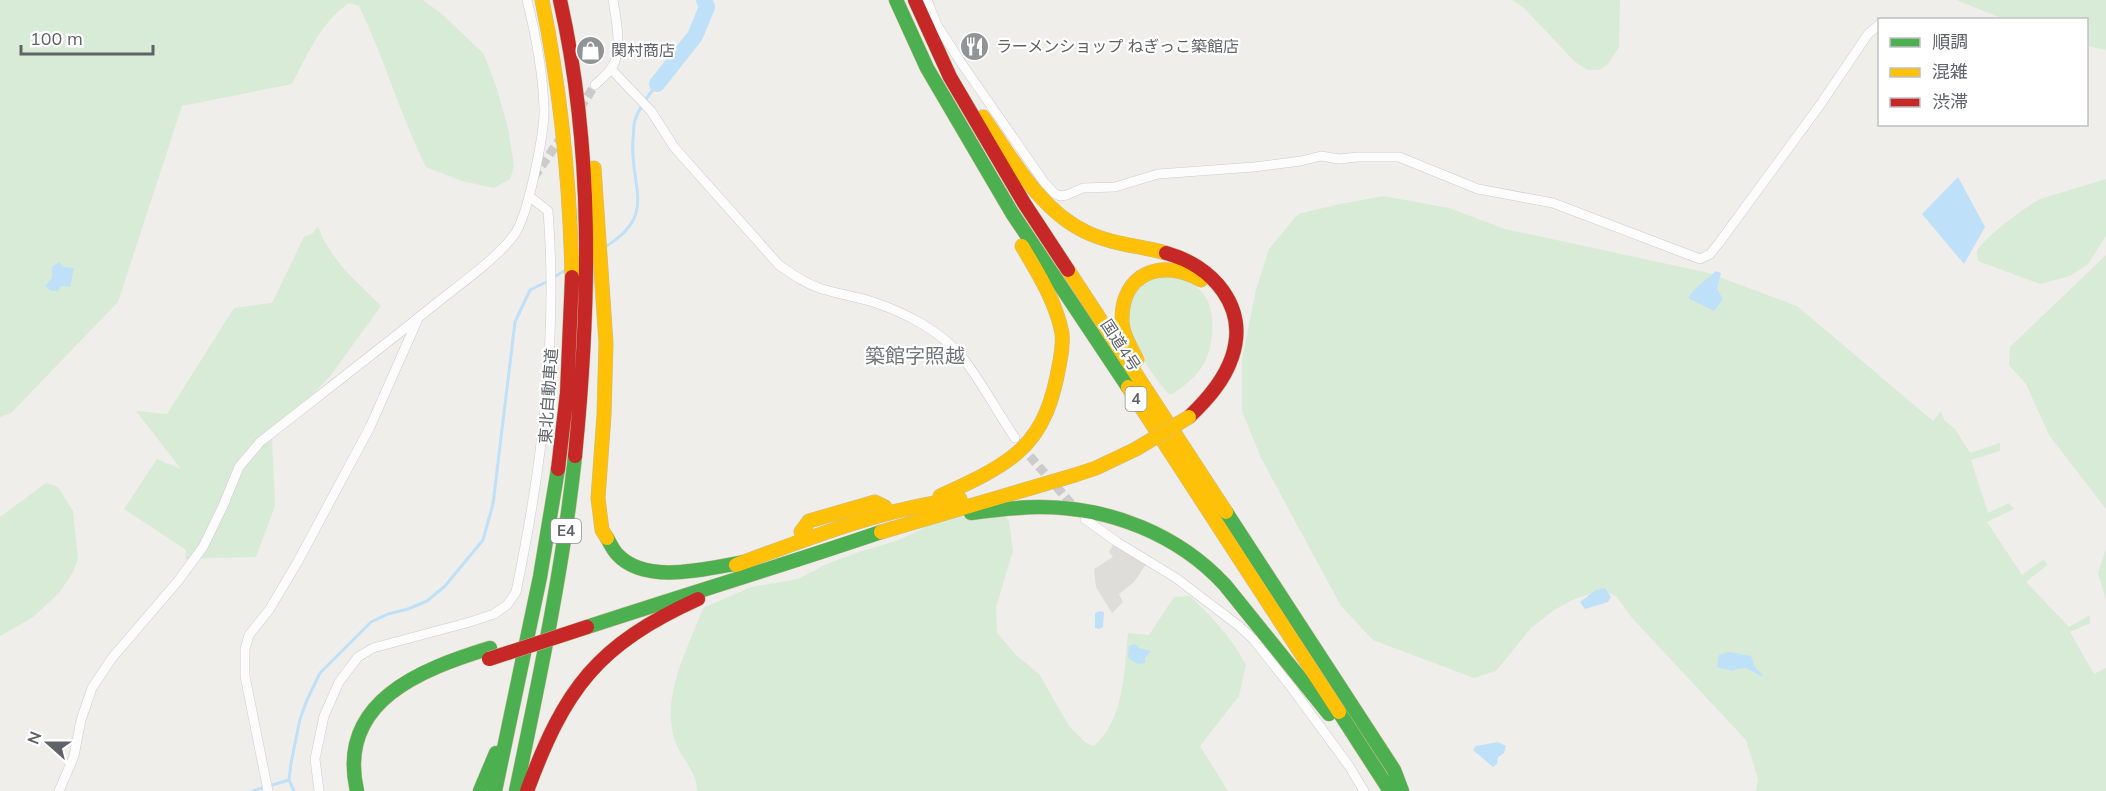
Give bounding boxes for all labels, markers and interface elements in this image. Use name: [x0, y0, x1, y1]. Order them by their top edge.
scale bar: [21, 18, 153, 56]
legend: [1878, 18, 2088, 126]
text: 100 m: [30, 27, 83, 50]
restaurant icon: ラーメンショップ ねぎっこ築館店: [959, 30, 991, 62]
text: 順調: [1932, 30, 1968, 53]
shop icon: 関村商店: [574, 34, 606, 66]
place label: ラーメンショップ ねぎっこ築館店: [996, 36, 1239, 56]
place label: 関村商店: [611, 40, 675, 60]
text: 混雑: [1932, 60, 1968, 83]
text: 渋滞: [1932, 90, 1968, 113]
street label: 国道4号: [1097, 315, 1145, 375]
district label: 築館字照越: [865, 343, 965, 368]
street label: 東北自動車道: [535, 347, 561, 445]
road number: 4: [1126, 387, 1146, 411]
road number: E4: [551, 519, 581, 543]
north arrow: [18, 713, 78, 773]
text: N: [22, 728, 45, 747]

